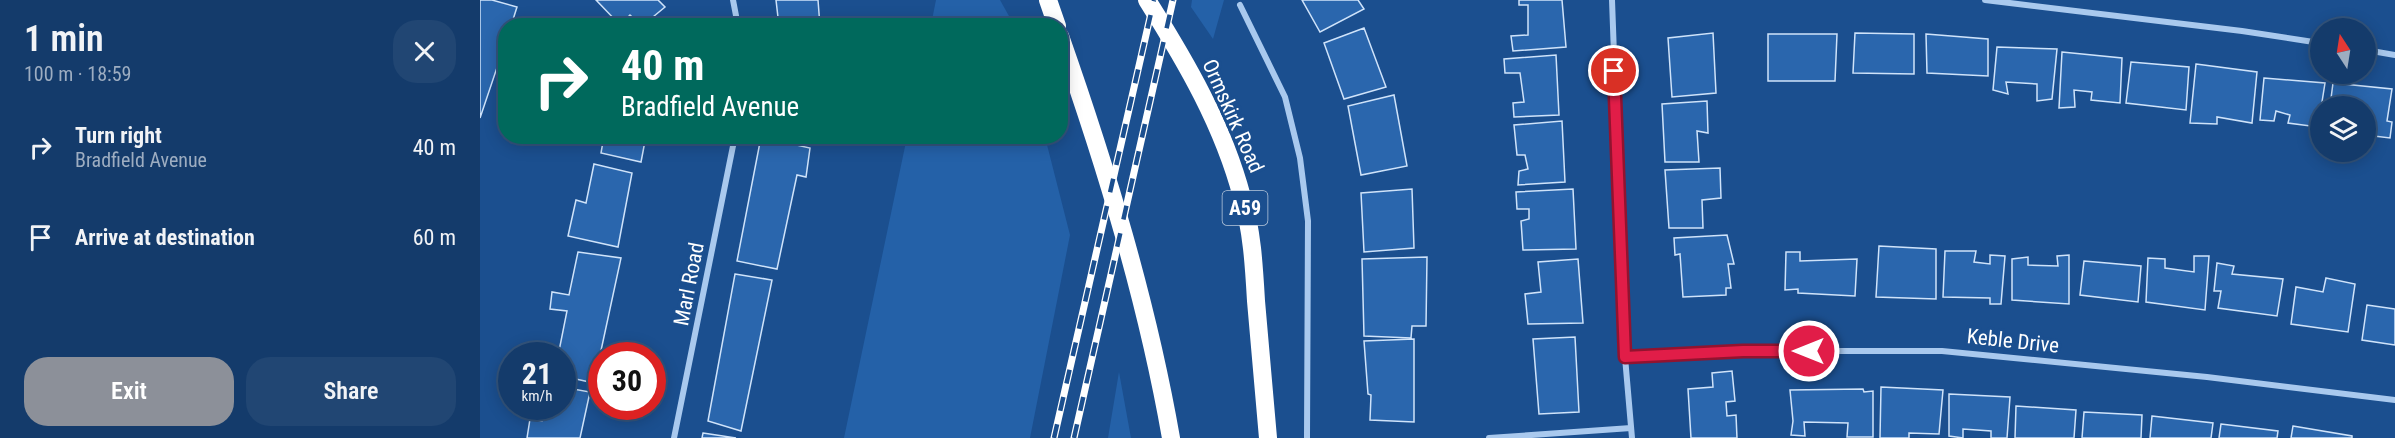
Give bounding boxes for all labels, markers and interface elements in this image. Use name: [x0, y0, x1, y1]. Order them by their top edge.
text: 1 min: [24, 18, 104, 60]
north arrow: [2310, 18, 2376, 84]
map controls: [2310, 18, 2376, 162]
button: close: [393, 20, 456, 83]
text: 40 m: [621, 41, 704, 90]
icon: right: [522, 42, 600, 120]
pin: [1588, 45, 1639, 96]
icon: arrive: [1597, 54, 1630, 87]
street label: Ormskirk Road: [1197, 56, 1269, 176]
text: 100 m · 18:59: [24, 62, 131, 86]
text: Bradfield Avenue: [621, 91, 799, 123]
button: layers: [2310, 96, 2376, 162]
text: Turn right: [75, 123, 162, 148]
icon: right: [24, 131, 57, 164]
text: 40 m: [413, 135, 456, 160]
text: Bradfield Avenue: [75, 148, 207, 172]
road number: A59: [1222, 191, 1268, 225]
icon: arrive: [24, 221, 57, 254]
text: Arrive at destination: [75, 225, 255, 250]
text: 60 m: [413, 225, 456, 250]
street label: Marl Road: [669, 240, 709, 328]
position arrow: [1777, 319, 1841, 383]
street label: Keble Drive: [1966, 324, 2061, 358]
speed limit sign: 30: [588, 342, 666, 420]
text: 21: [522, 356, 552, 391]
button: Exit: [24, 357, 234, 426]
button: Share: [246, 357, 456, 426]
text: km/h: [522, 387, 552, 405]

